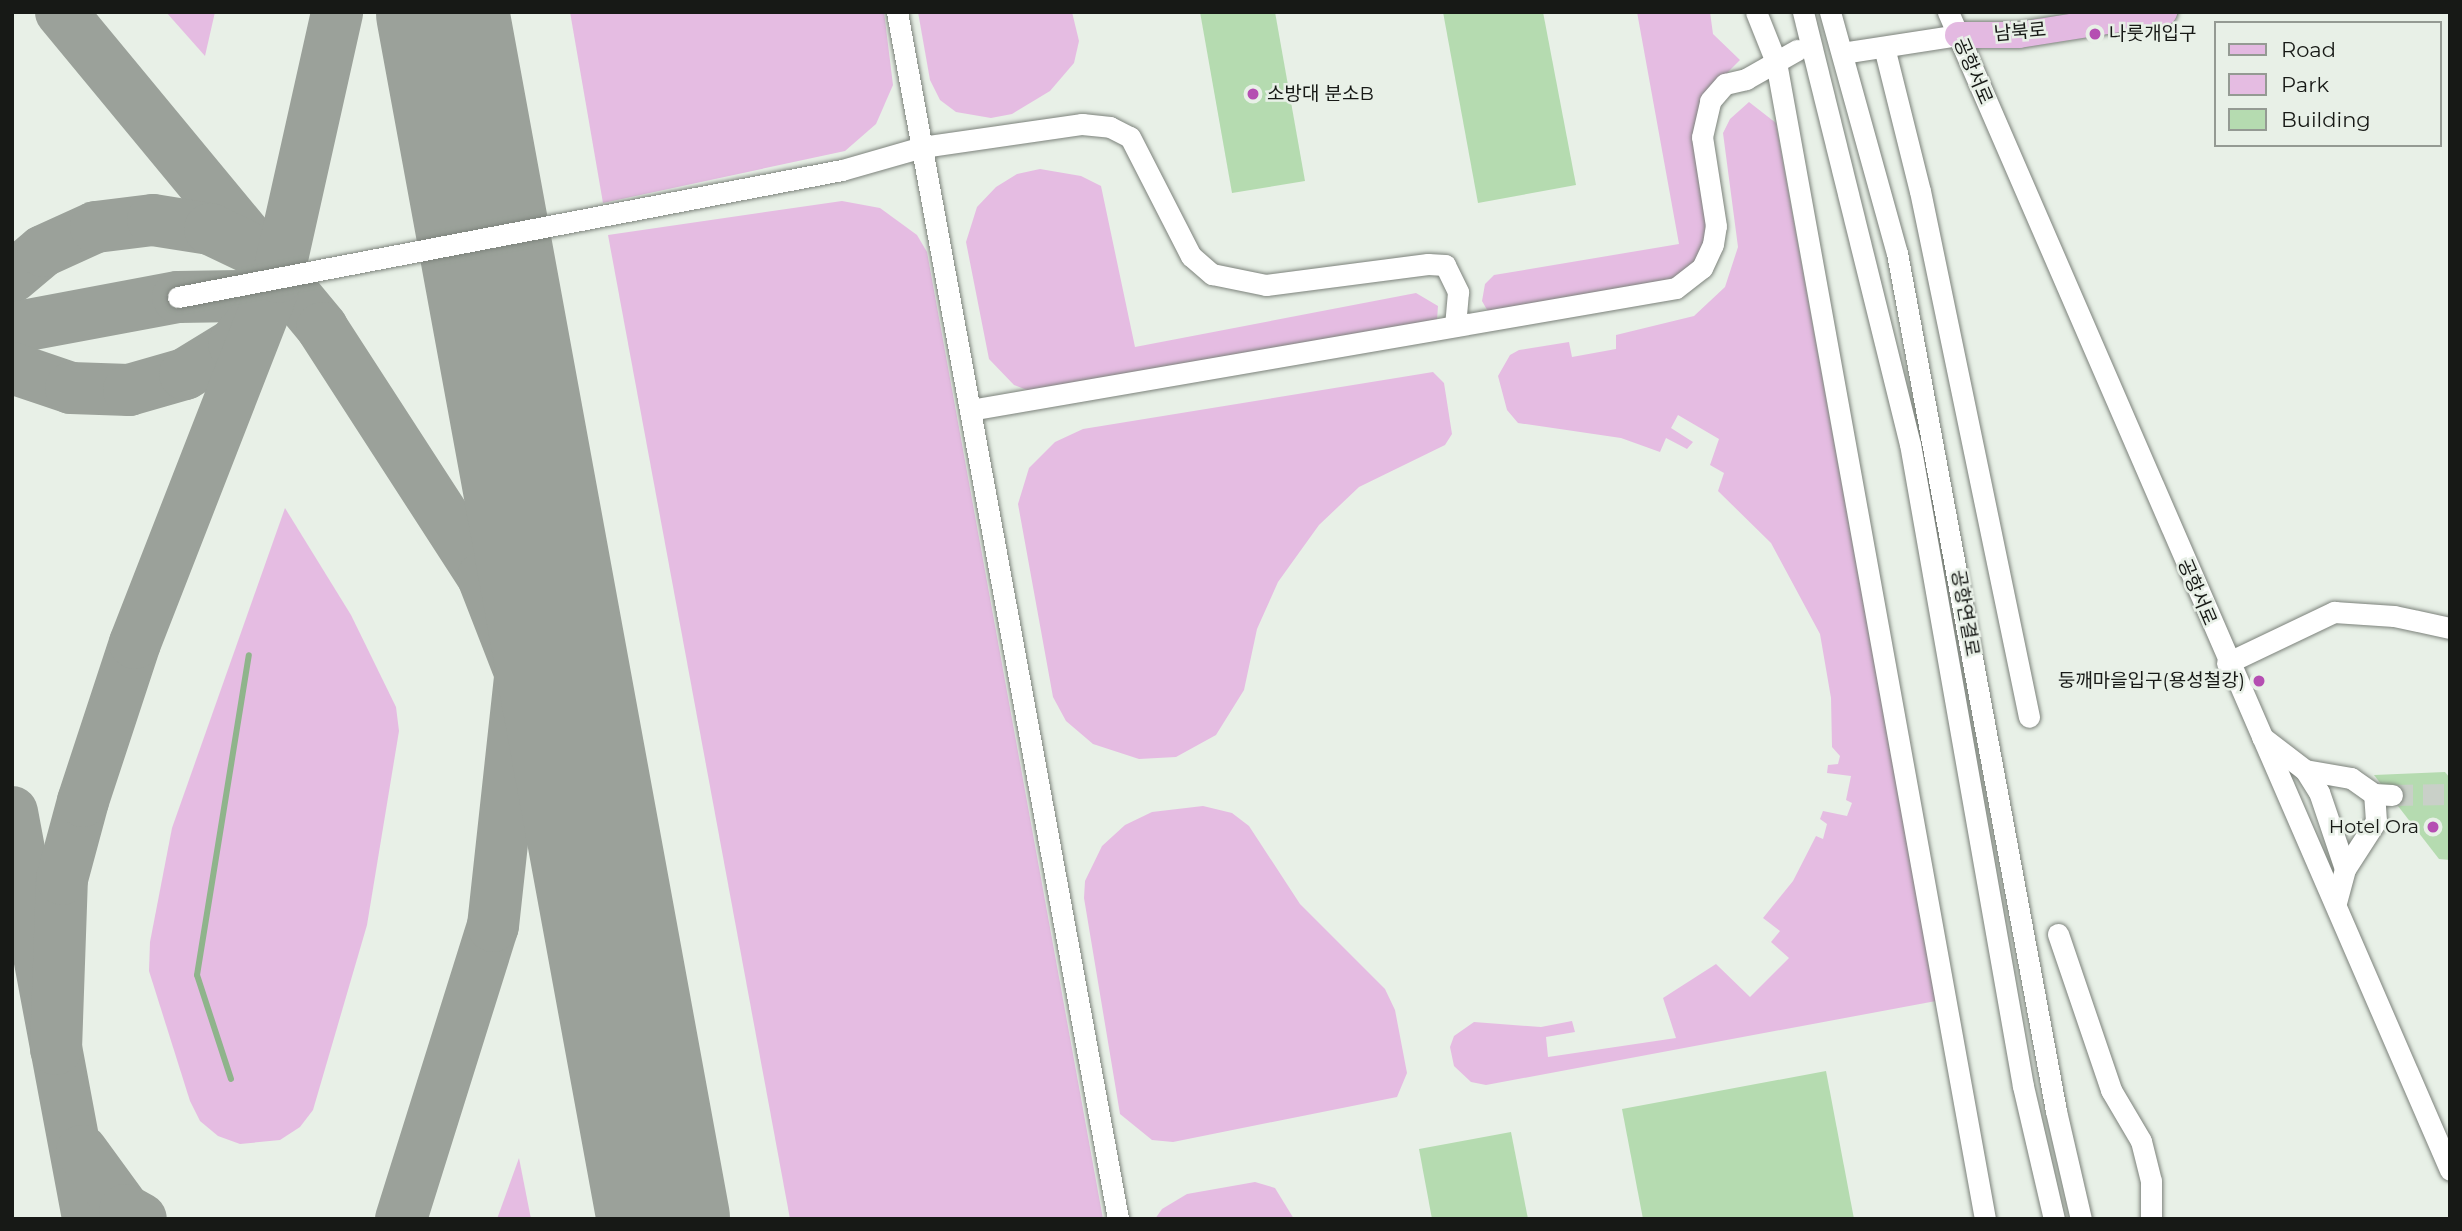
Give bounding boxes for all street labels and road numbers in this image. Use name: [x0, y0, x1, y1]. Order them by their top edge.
street label: 남북로: [1993, 18, 2047, 46]
street label: 공항서로: [1949, 34, 1997, 108]
street label: 공항서로: [2173, 555, 2221, 629]
street label: 공항연결로: [1946, 568, 1984, 658]

